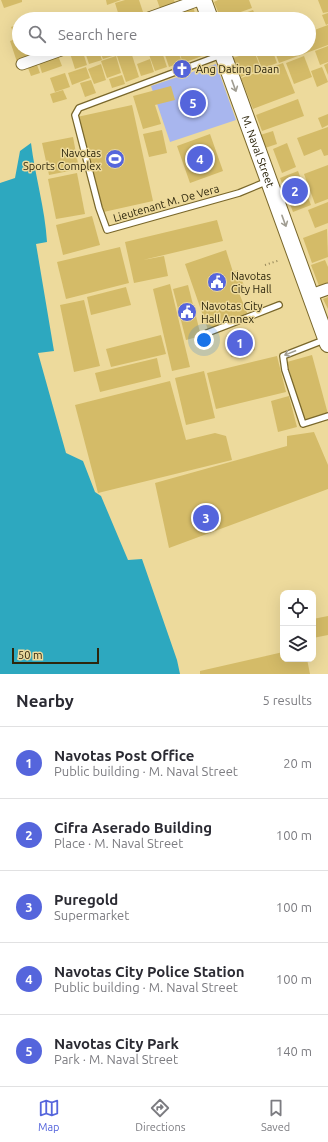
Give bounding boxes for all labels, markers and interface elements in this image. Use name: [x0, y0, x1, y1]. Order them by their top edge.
search box: [12, 12, 316, 56]
icon: search: [26, 23, 48, 45]
text: Search here: [58, 26, 137, 43]
church icon: Ang Dating Daan: [171, 58, 193, 80]
place label: Ang Dating Daan: [196, 63, 279, 75]
one-way arrow: [231, 79, 239, 91]
pin: 5: [180, 88, 206, 118]
street label: M. Naval Street: [240, 114, 277, 190]
pin: 4: [187, 144, 213, 174]
place label: Navotas Sports Complex: [23, 147, 101, 172]
sports icon: Navotas Sports Complex: [104, 148, 126, 170]
pin: 2: [282, 176, 308, 206]
street label: Lieutenant M. De Vera: [112, 182, 220, 224]
one-way arrow: [281, 214, 288, 227]
place label: Navotas City Hall: [231, 270, 272, 295]
public building icon: Navotas City Hall: [206, 271, 228, 293]
place label: Navotas City Hall Annex: [201, 300, 263, 325]
public building icon: Navotas City Hall Annex: [176, 301, 198, 323]
pin: 1: [227, 328, 253, 358]
your location: [194, 330, 214, 350]
one-way arrow: [284, 350, 296, 357]
pin: 3: [193, 503, 219, 533]
map controls: [280, 590, 316, 662]
button: locate: [280, 590, 316, 626]
button: layers: [280, 626, 316, 662]
scale bar: [12, 646, 99, 665]
text: 50 m: [18, 649, 42, 661]
text: Nearby: [16, 691, 74, 710]
text: 5 results: [262, 693, 312, 707]
text: Navotas Post Office: [54, 747, 194, 764]
text: 1: [25, 756, 33, 770]
text: 20 m: [283, 756, 312, 770]
text: Public building · M. Naval Street: [54, 764, 238, 778]
text: Cifra Aserado Building: [54, 819, 212, 836]
text: 2: [25, 828, 33, 842]
text: 100 m: [276, 828, 312, 842]
text: Place · M. Naval Street: [54, 836, 183, 850]
text: Puregold: [54, 891, 118, 908]
text: 3: [25, 900, 33, 914]
text: 100 m: [276, 900, 312, 914]
text: Supermarket: [54, 908, 129, 922]
text: Navotas City Police Station: [54, 963, 245, 980]
text: 4: [25, 972, 33, 986]
text: 100 m: [276, 972, 312, 986]
text: Public building · M. Naval Street: [54, 980, 238, 994]
text: Navotas City Park: [54, 1035, 179, 1052]
text: 5: [25, 1044, 33, 1058]
text: 140 m: [276, 1044, 312, 1058]
text: Park · M. Naval Street: [54, 1052, 178, 1066]
tab: Map: [38, 1097, 60, 1133]
tab: Directions: [135, 1097, 185, 1133]
tab: Saved: [261, 1097, 290, 1133]

